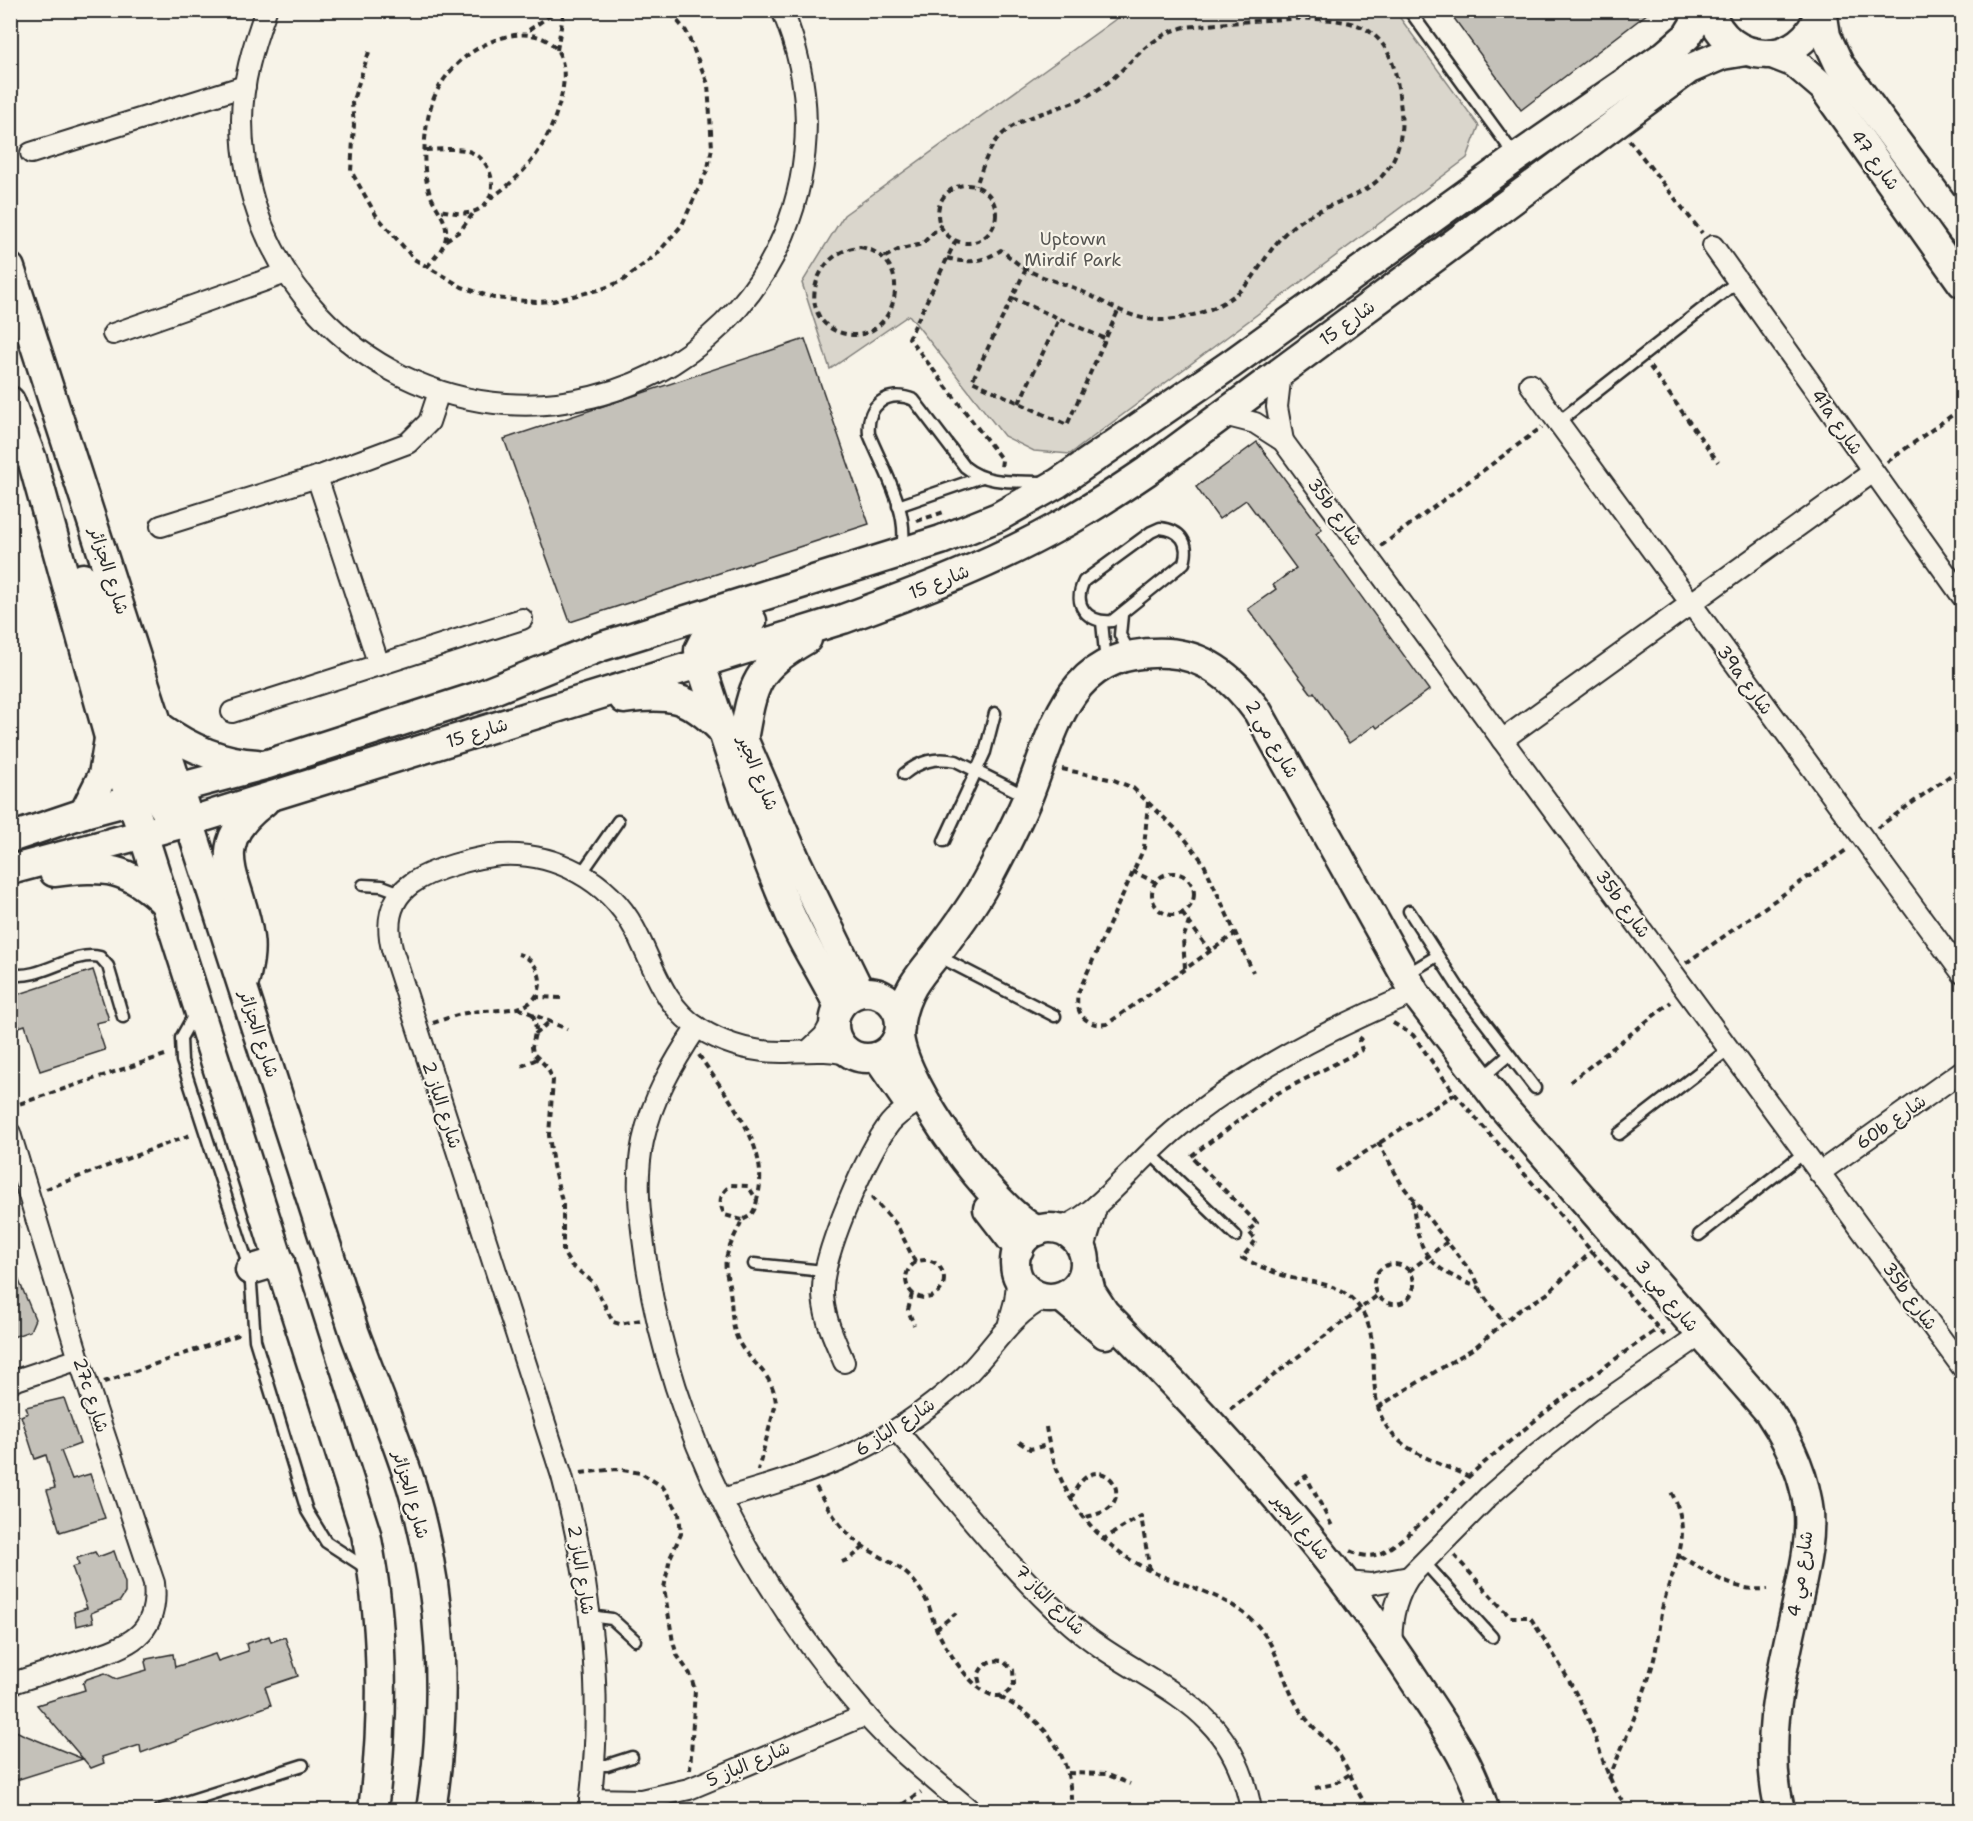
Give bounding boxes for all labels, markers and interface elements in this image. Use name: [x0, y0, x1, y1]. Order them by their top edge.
street label: شارع 47: [1845, 125, 1905, 195]
park label: Uptown Mirdif Park: [1024, 227, 1122, 272]
street label: شارع 15: [1314, 295, 1380, 351]
street label: 41a شارع: [1806, 384, 1868, 460]
street label: 35b شارع: [1302, 473, 1368, 551]
street label: شارع الجزائر: [83, 523, 134, 618]
street label: شارع 15: [905, 559, 973, 605]
street label: 39a شارع: [1712, 641, 1778, 719]
street label: شارع مي 2: [1236, 695, 1304, 785]
street label: شارع 15: [443, 712, 511, 754]
street label: شارع الجير: [731, 730, 784, 814]
street label: 35b شارع: [1590, 865, 1656, 943]
street label: شارع الجزائر: [233, 986, 284, 1081]
street label: شارع الباز 2: [417, 1058, 467, 1152]
street label: 60b شارع: [1851, 1089, 1931, 1155]
street label: شارع مي 3: [1627, 1255, 1704, 1340]
street label: 35b شارع: [1877, 1257, 1943, 1335]
street label: 27c شارع: [68, 1354, 114, 1436]
street label: شارع الباز 6: [851, 1392, 939, 1462]
street label: شارع الجزائر: [386, 1446, 435, 1542]
street label: شارع الجير: [1266, 1487, 1335, 1565]
street label: شارع الباز 2: [562, 1523, 600, 1617]
street label: شارع مي 4: [1781, 1529, 1823, 1619]
street label: شارع الباز 7: [1010, 1560, 1090, 1640]
street label: شارع الباز 5: [702, 1736, 794, 1792]

